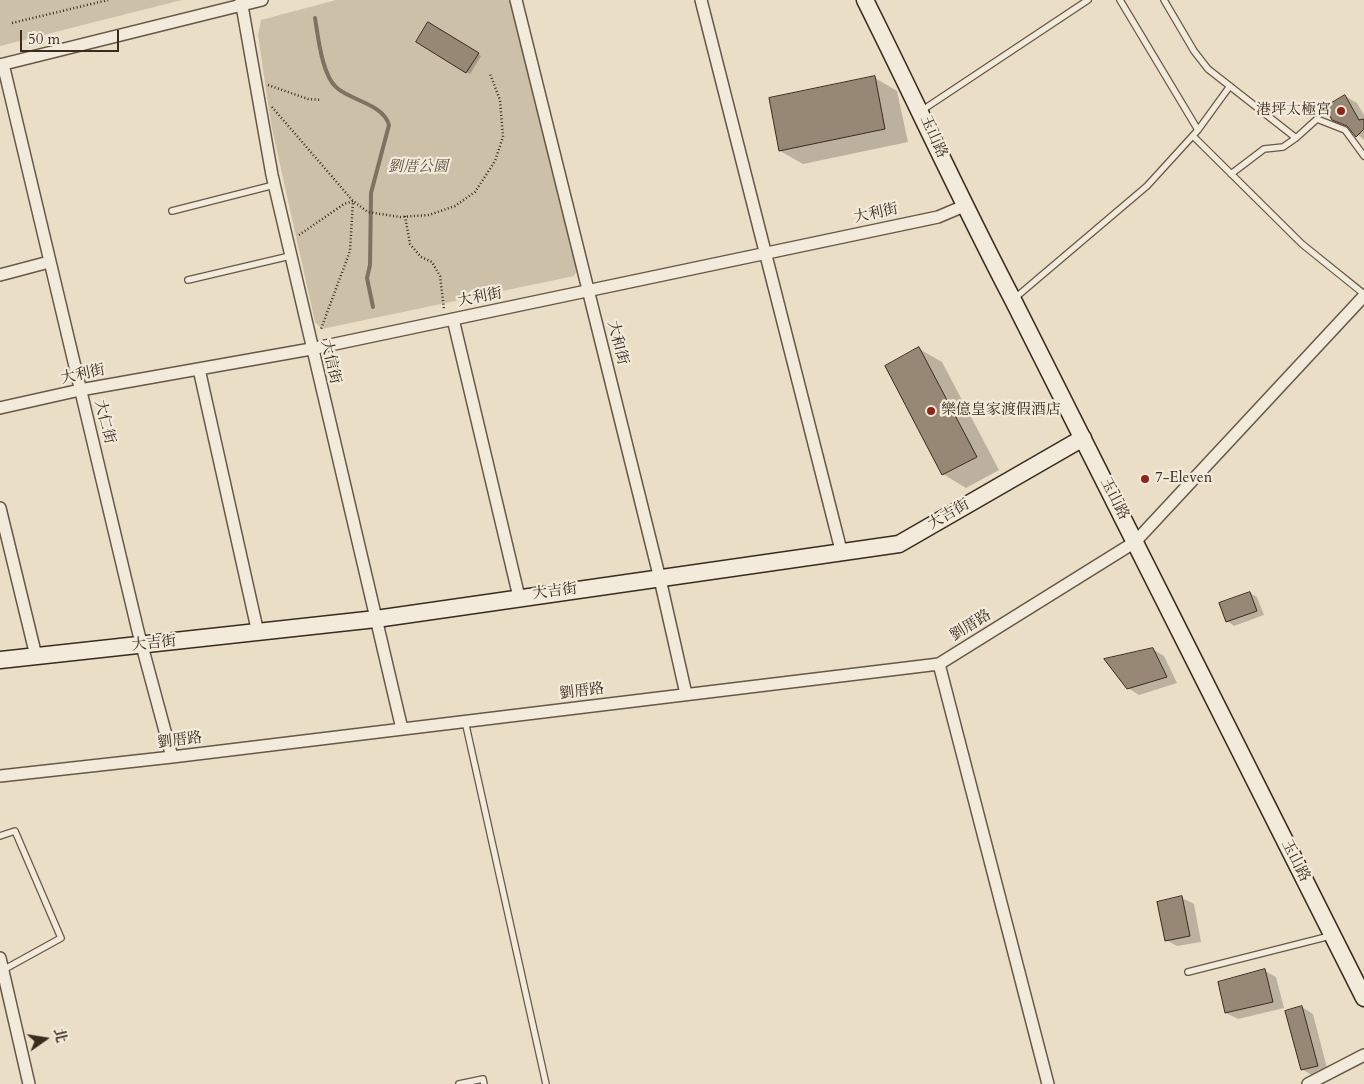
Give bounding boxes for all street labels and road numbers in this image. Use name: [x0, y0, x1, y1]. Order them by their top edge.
street label: 玉山路: [916, 113, 950, 161]
street label: 大利街: [852, 201, 900, 227]
street label: 大利街: [456, 285, 504, 311]
street label: 大和街: [603, 319, 631, 367]
street label: 大信街: [316, 338, 344, 386]
street label: 大利街: [59, 362, 107, 388]
street label: 大仁街: [90, 398, 118, 446]
street label: 玉山路: [1096, 475, 1132, 523]
street label: 大吉街: [925, 496, 973, 534]
street label: 大吉街: [532, 580, 578, 604]
street label: 劉厝路: [947, 606, 995, 646]
street label: 大吉街: [131, 633, 177, 655]
street label: 劉厝路: [559, 680, 605, 704]
street label: 劉厝路: [157, 729, 203, 753]
street label: 玉山路: [1277, 837, 1313, 885]

